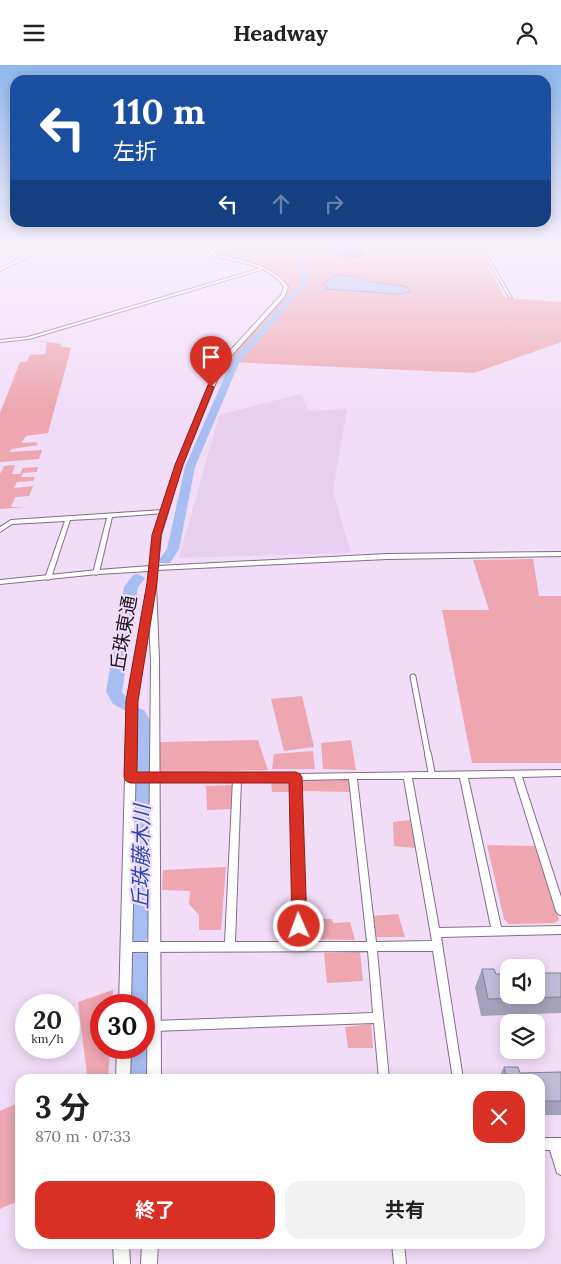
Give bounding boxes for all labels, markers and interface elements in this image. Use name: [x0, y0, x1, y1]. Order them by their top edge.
icon: menu: [20, 19, 48, 47]
text: Headway: [233, 19, 328, 47]
icon: person: [513, 19, 541, 47]
text: 110 m: [113, 89, 205, 134]
icon: left: [30, 95, 95, 160]
text: 左折: [113, 137, 157, 165]
icon: left: [214, 190, 242, 218]
icon: ahead: [267, 190, 295, 218]
icon: right: [320, 190, 348, 218]
pin: [190, 336, 232, 387]
icon: arrive: [197, 343, 225, 371]
street label: 丘珠東通: [105, 593, 141, 673]
water label: 丘珠藤木川: [127, 802, 155, 910]
position arrow: [272, 899, 324, 951]
map controls: [500, 959, 545, 1059]
button: sound: [500, 959, 545, 1004]
speed limit sign: 30: [90, 994, 155, 1059]
text: 20: [33, 1004, 62, 1036]
button: layers: [500, 1014, 545, 1059]
text: km/h: [31, 1031, 64, 1046]
text: 3 分: [35, 1088, 90, 1126]
button: close: [473, 1091, 525, 1143]
text: 870 m · 07:33: [35, 1126, 131, 1146]
button: 終了: [35, 1181, 275, 1239]
button: 共有: [285, 1181, 525, 1239]

